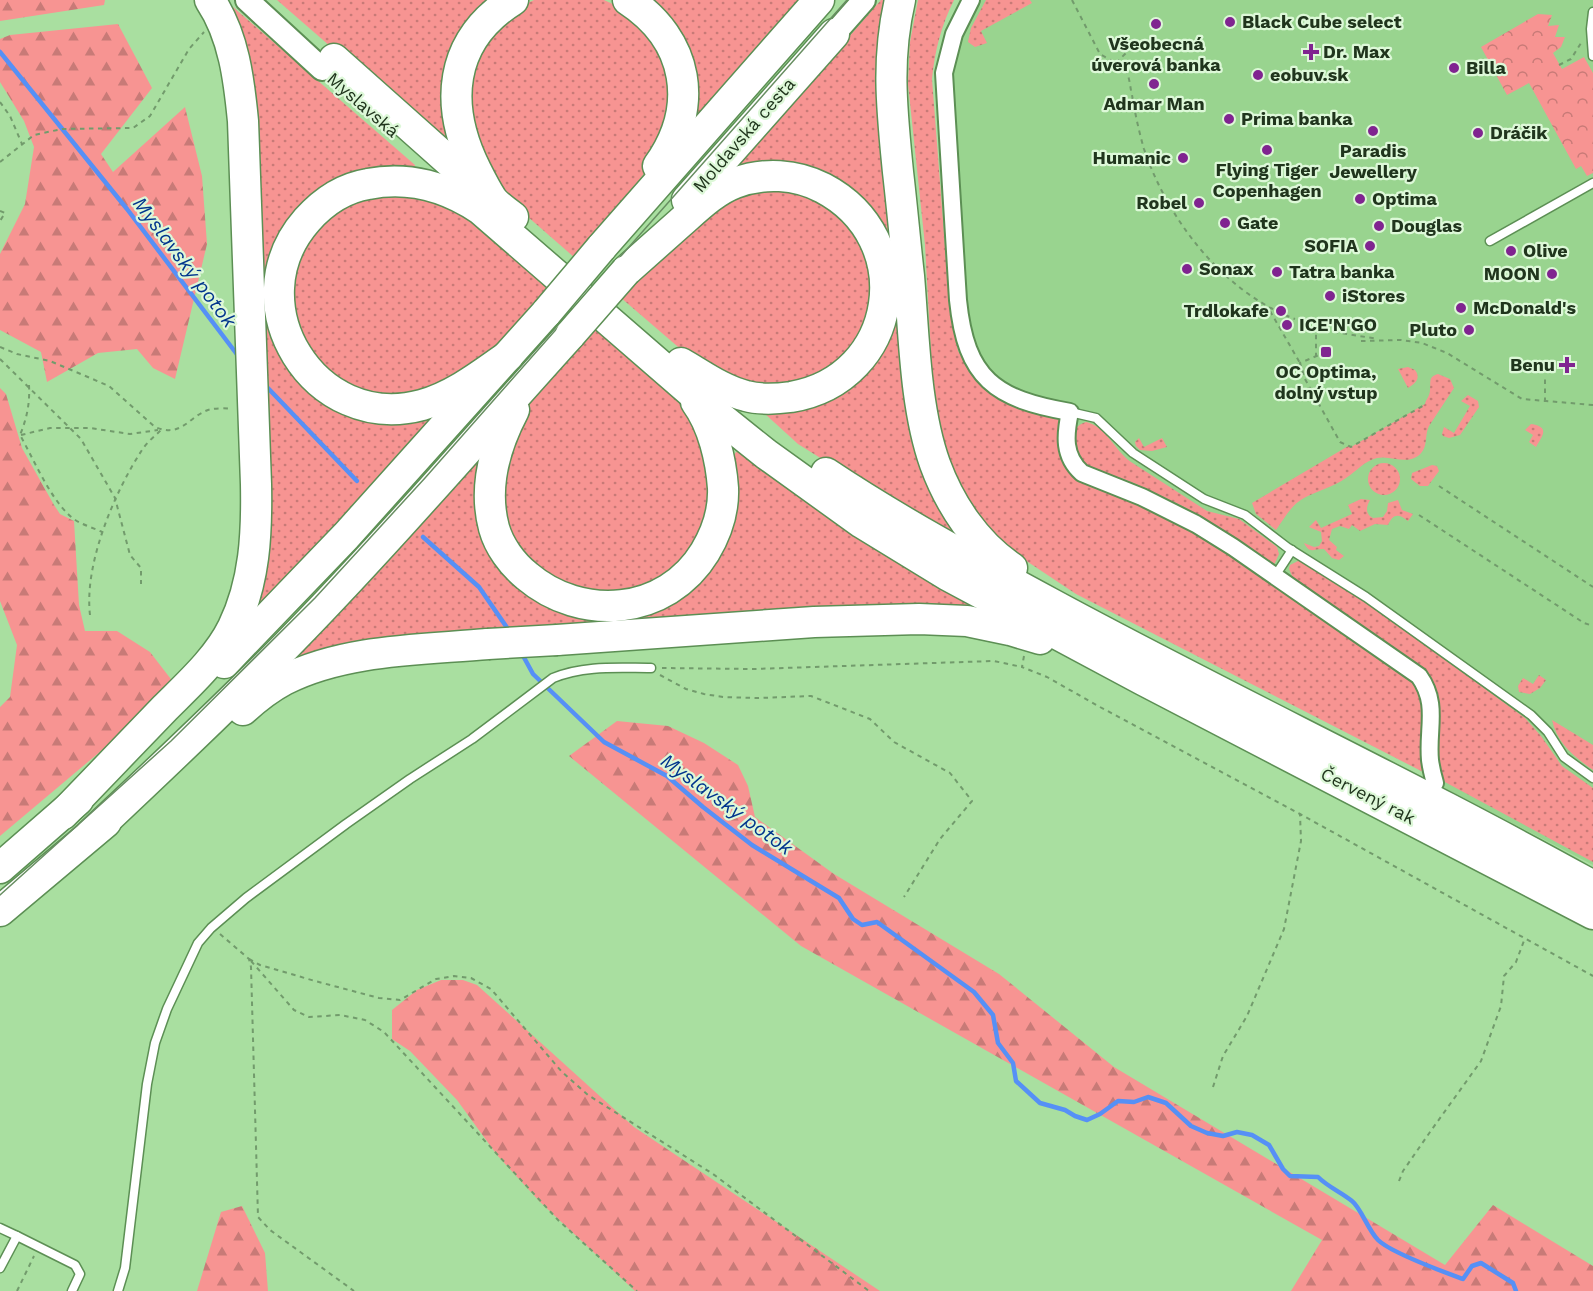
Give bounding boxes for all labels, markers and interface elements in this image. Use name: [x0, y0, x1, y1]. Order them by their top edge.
place label: Black Cube select: [1242, 11, 1402, 32]
marker: Black Cube select: [1223, 15, 1237, 29]
marker: Všeobecná úverová banka: [1149, 17, 1163, 31]
place label: Všeobecná úverová banka: [1091, 33, 1221, 75]
place label: Dr. Max: [1323, 41, 1390, 62]
marker: Dr. Max: [1304, 45, 1318, 59]
place label: Billa: [1466, 57, 1506, 78]
marker: Billa: [1447, 61, 1461, 75]
place label: eobuv.sk: [1270, 64, 1349, 85]
street label: Myslavská: [323, 68, 403, 141]
marker: eobuv.sk: [1251, 68, 1265, 82]
street label: Moldavská cesta: [688, 73, 799, 196]
marker: Admar Man: [1147, 77, 1161, 91]
place label: Admar Man: [1103, 93, 1205, 114]
place label: Prima banka: [1241, 108, 1353, 129]
marker: Prima banka: [1222, 112, 1236, 126]
place label: Dráčik: [1490, 122, 1548, 143]
marker: Paradis Jewellery: [1366, 124, 1380, 138]
marker: Dráčik: [1471, 126, 1485, 140]
place label: Paradis Jewellery: [1329, 140, 1418, 182]
marker: Flying Tiger Copenhagen: [1260, 143, 1274, 157]
place label: Humanic: [1093, 147, 1171, 168]
marker: Humanic: [1176, 151, 1190, 165]
place label: Flying Tiger Copenhagen: [1212, 159, 1322, 201]
place label: Optima: [1372, 188, 1437, 209]
water label: Myslavský potok: [128, 192, 243, 333]
place label: Robel: [1136, 192, 1187, 213]
marker: Optima: [1353, 192, 1367, 206]
marker: Robel: [1192, 196, 1206, 210]
place label: Gate: [1237, 212, 1278, 233]
place label: Douglas: [1391, 215, 1462, 236]
marker: Gate: [1218, 216, 1232, 230]
marker: Douglas: [1372, 219, 1386, 233]
place label: SOFIA: [1304, 235, 1359, 256]
marker: SOFIA: [1363, 239, 1377, 253]
place label: Olive: [1523, 240, 1568, 261]
marker: Olive: [1504, 244, 1518, 258]
place label: Sonax: [1199, 258, 1254, 279]
place label: Tatra banka: [1289, 261, 1395, 282]
marker: Sonax: [1180, 262, 1194, 276]
place label: MOON: [1484, 263, 1540, 284]
marker: Tatra banka: [1270, 265, 1284, 279]
marker: MOON: [1545, 267, 1559, 281]
place label: iStores: [1342, 285, 1406, 306]
marker: iStores: [1323, 289, 1337, 303]
place label: McDonald's: [1473, 297, 1576, 318]
place label: Trdlokafe: [1184, 300, 1269, 321]
marker: McDonald's: [1454, 301, 1468, 315]
marker: Trdlokafe: [1274, 304, 1288, 318]
place label: ICE'N'GO: [1299, 314, 1377, 335]
marker: ICE'N'GO: [1280, 318, 1294, 332]
place label: Pluto: [1409, 319, 1457, 340]
marker: Pluto: [1462, 323, 1476, 337]
marker: OC Optima, dolný vstup: [1319, 345, 1333, 359]
place label: Benu: [1510, 354, 1555, 375]
marker: Benu: [1560, 358, 1574, 372]
place label: OC Optima, dolný vstup: [1274, 361, 1378, 403]
water label: Myslavský potok: [656, 748, 799, 861]
street label: Červený rak: [1317, 763, 1419, 828]

